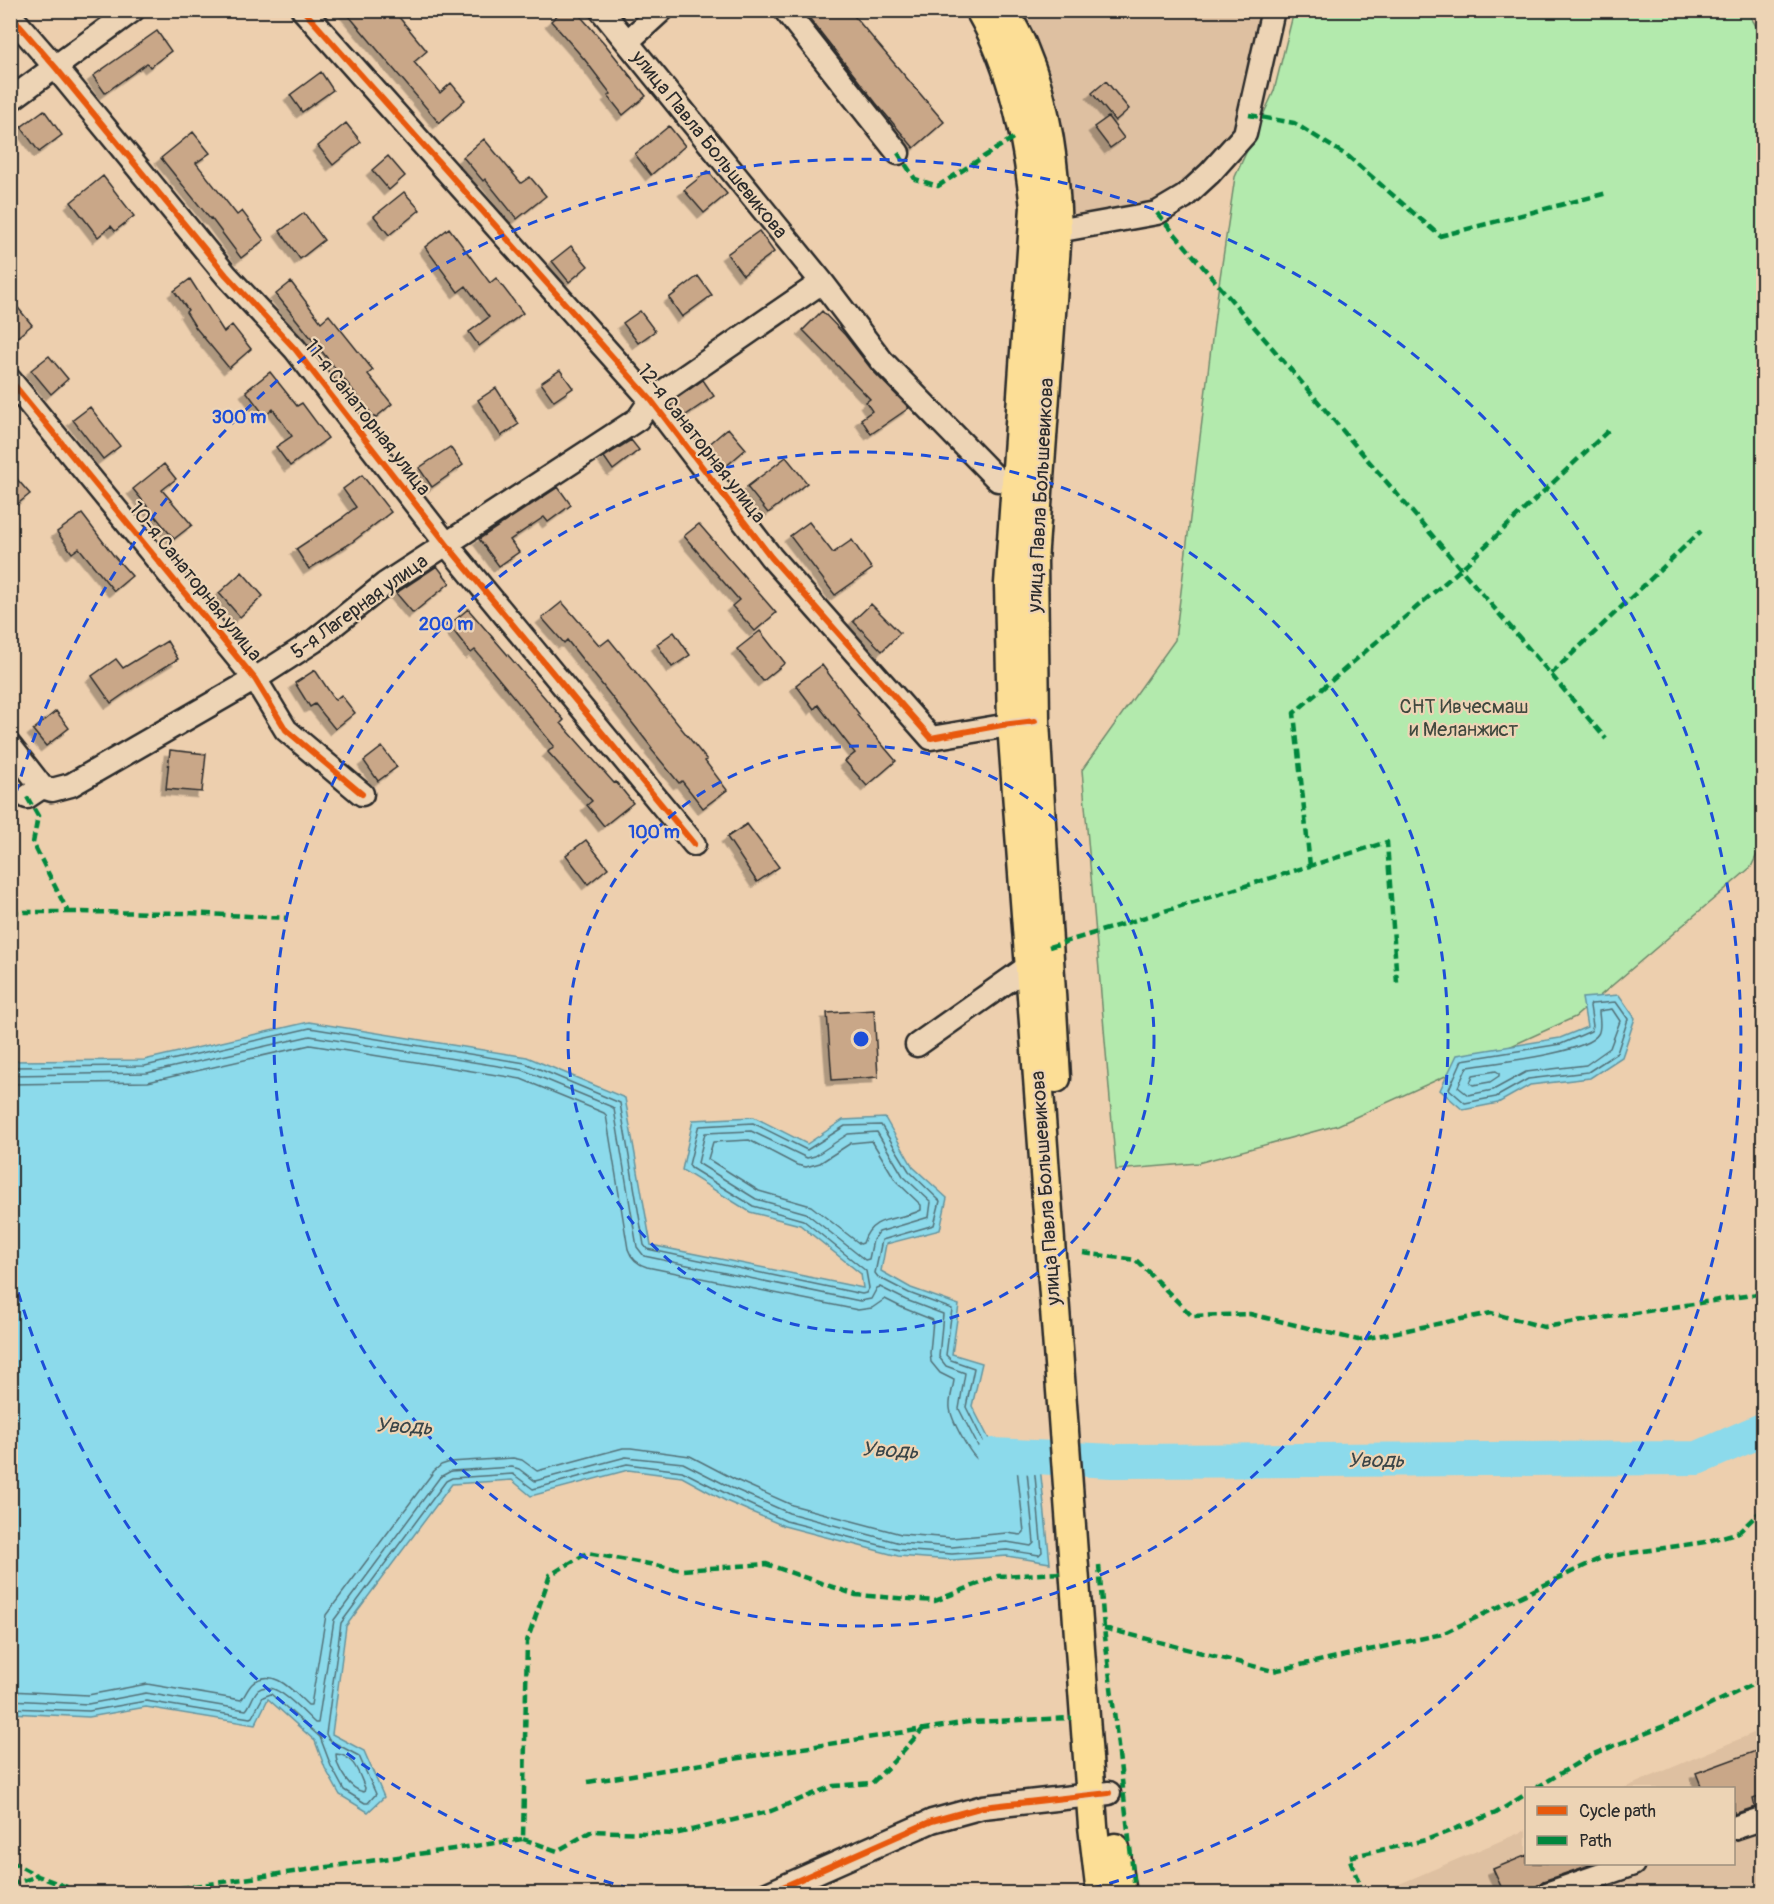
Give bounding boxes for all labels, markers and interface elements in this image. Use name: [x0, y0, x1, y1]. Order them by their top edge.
street label: улица Павла Большевикова: [625, 44, 793, 243]
street label: 11-я Санаторная улица: [299, 334, 437, 501]
street label: 12-я Санаторная улица: [632, 359, 772, 528]
street label: улица Павла Большевикова: [1022, 377, 1059, 614]
text: 300 m: [212, 406, 266, 429]
street label: 10-я Санаторная улица: [124, 497, 268, 666]
street label: 5-я Лагерная улица: [286, 548, 433, 665]
text: 200 m: [419, 613, 473, 636]
park label: СНТ Ивчесмаш и Меланжист: [1399, 694, 1529, 742]
text: 100 m: [628, 821, 680, 844]
centre of rings: [851, 1029, 871, 1049]
street label: улица Павла Большевикова: [1025, 1070, 1066, 1307]
water label: Уводь: [375, 1412, 433, 1441]
water label: Уводь: [861, 1436, 919, 1465]
water label: Уводь: [1348, 1447, 1405, 1474]
legend: [1525, 1787, 1735, 1865]
text: Cycle path: [1579, 1800, 1656, 1823]
text: Path: [1579, 1830, 1612, 1853]

